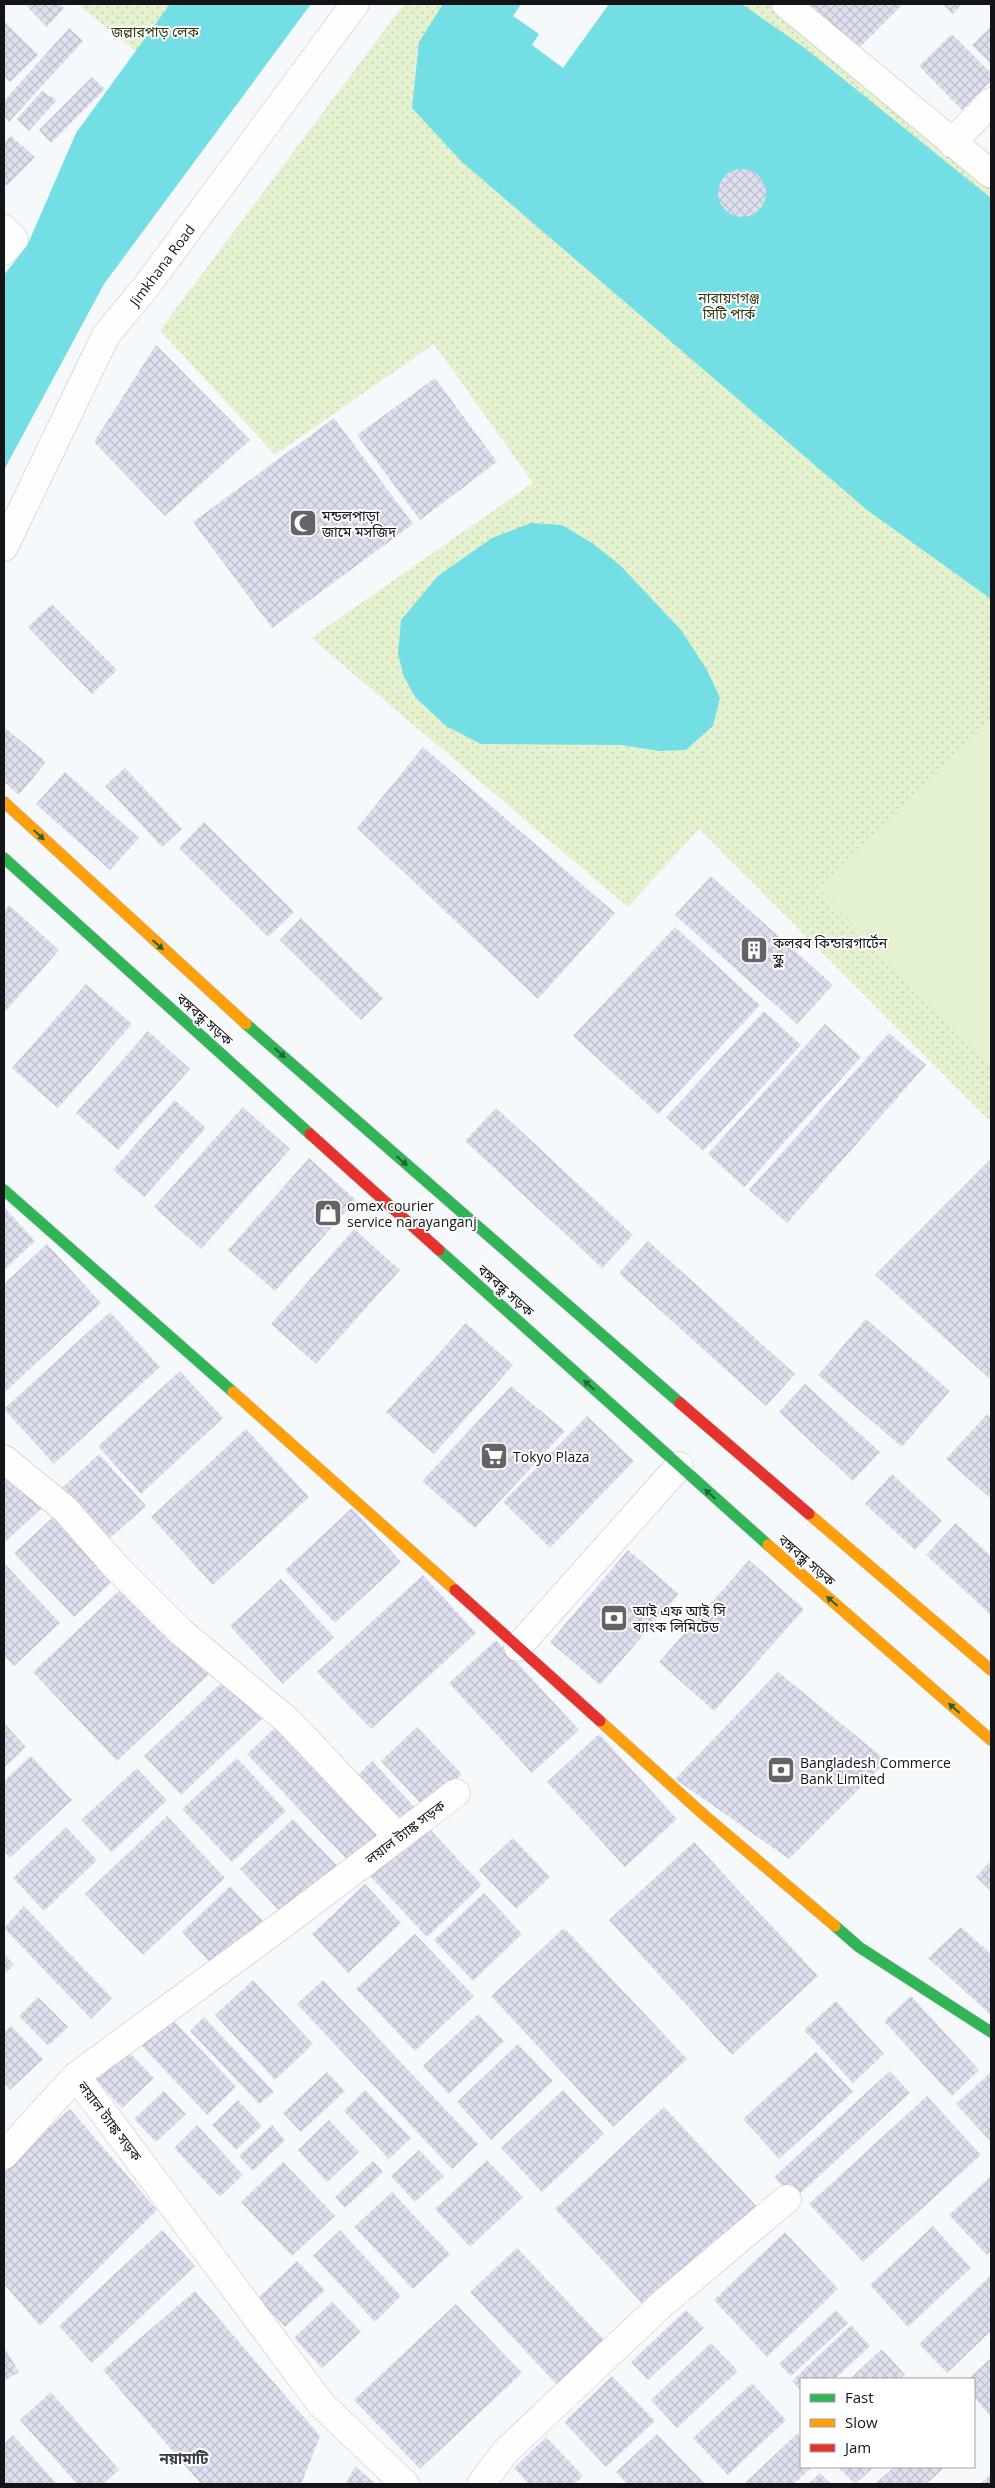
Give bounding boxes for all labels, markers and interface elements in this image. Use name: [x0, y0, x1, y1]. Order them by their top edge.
park label: জল্লারপাড় লেক: [110, 22, 199, 41]
street label: Jimkhana Road: [124, 220, 199, 311]
park label: নারায়ণগঞ্জ সিটি পার্ক: [697, 288, 760, 323]
place label: মন্ডলপাড়া জামে মসজিদ: [321, 506, 396, 541]
mosque icon: মন্ডলপাড়া জামে মসজিদ: [288, 508, 318, 538]
one-way arrow: [33, 829, 45, 841]
place label: কলরব কিন্ডারগার্টেন স্কুল: [772, 933, 888, 968]
building icon: কলরব কিন্ডারগার্টেন স্কুল: [739, 935, 769, 965]
one-way arrow: [152, 940, 165, 951]
street label: বঙ্গবন্ধু সড়ক: [171, 988, 238, 1051]
one-way arrow: [273, 1047, 285, 1059]
one-way arrow: [395, 1155, 407, 1167]
place label: omex courier service narayanganj: [347, 1196, 477, 1231]
shop icon: omex courier service narayanganj: [313, 1198, 343, 1228]
street label: বঙ্গবন্ধু সড়ক: [472, 1259, 539, 1322]
one-way arrow: [584, 1379, 596, 1391]
supermarket icon: Tokyo Plaza: [479, 1441, 509, 1471]
place label: Tokyo Plaza: [513, 1447, 590, 1466]
one-way arrow: [705, 1488, 717, 1500]
street label: বঙ্গবন্ধু সড়ক: [773, 1529, 840, 1591]
one-way arrow: [826, 1596, 839, 1607]
place label: আই এফ আই সি ব্যাংক লিমিটেড: [632, 1601, 726, 1636]
bank icon: আই এফ আই সি ব্যাংক লিমিটেড: [599, 1603, 629, 1633]
one-way arrow: [948, 1703, 961, 1714]
place label: Bangladesh Commerce Bank Limited: [800, 1753, 951, 1788]
bank icon: Bangladesh Commerce Bank Limited: [766, 1755, 796, 1785]
street label: লয়াল ট্যাঙ্ক সড়ক: [361, 1795, 449, 1869]
street label: লয়াল ট্যাঙ্ক সড়ক: [73, 2077, 147, 2165]
legend: [800, 2378, 975, 2468]
text: Fast: [845, 2387, 874, 2407]
text: Slow: [845, 2412, 878, 2432]
text: Jam: [843, 2437, 871, 2457]
district label: নয়ামাটি: [158, 2448, 209, 2468]

